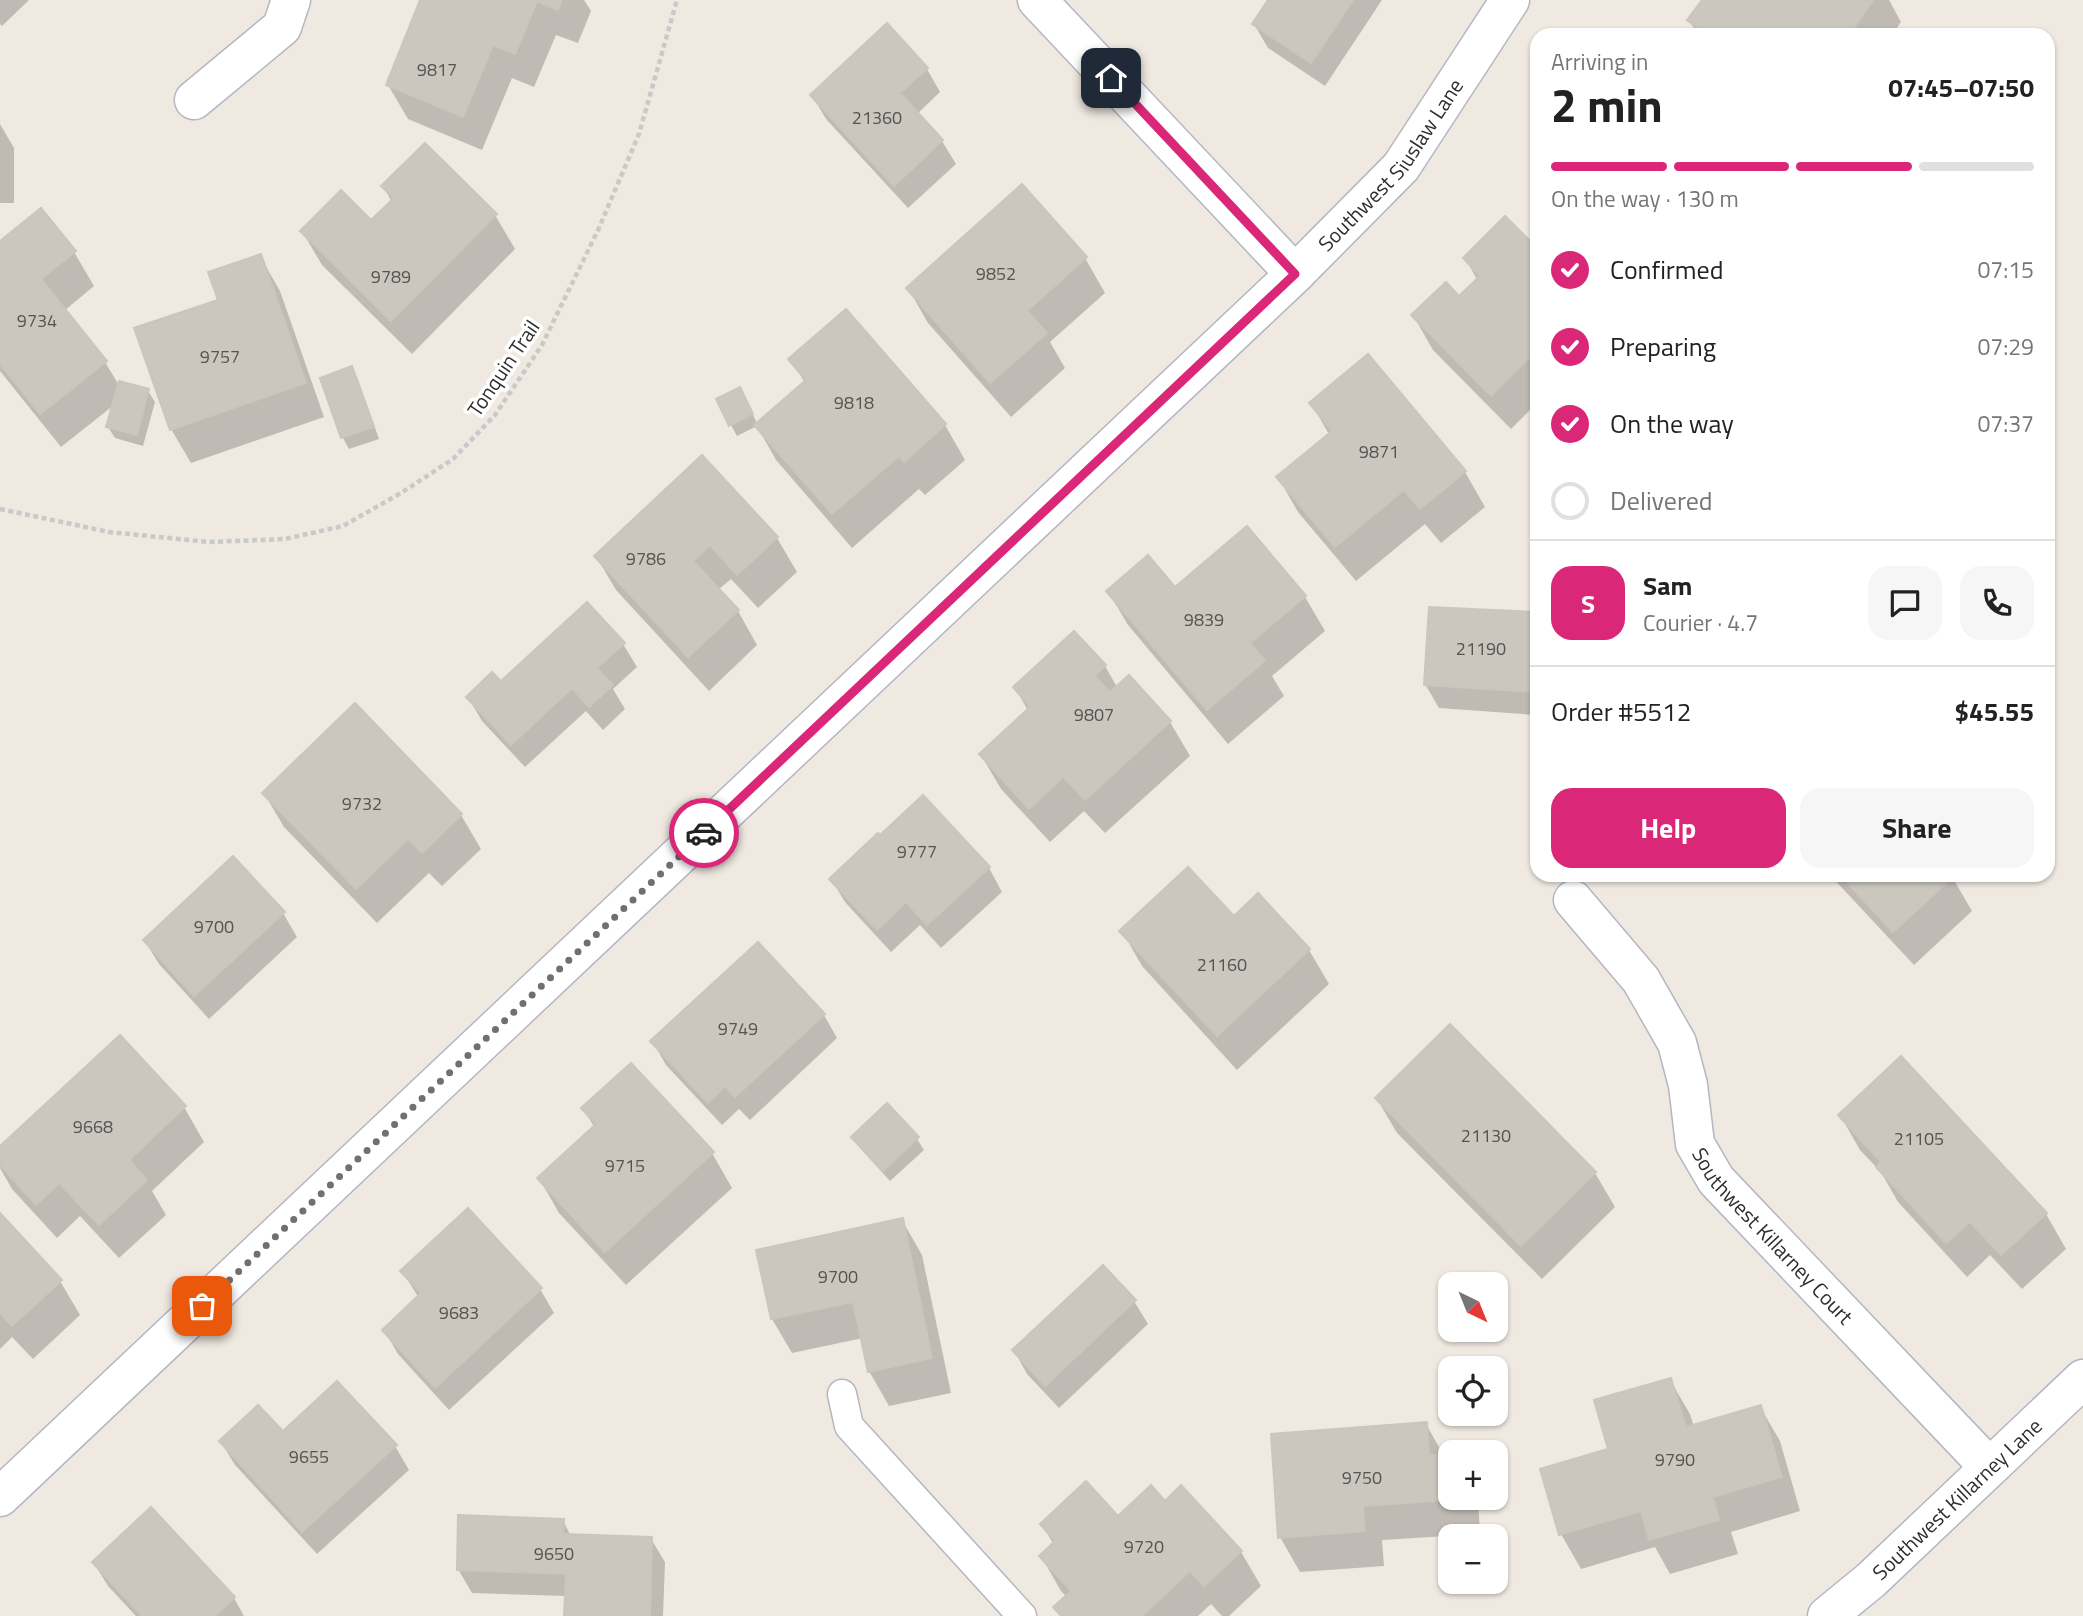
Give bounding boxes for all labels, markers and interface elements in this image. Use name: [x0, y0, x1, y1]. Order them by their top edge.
text: Arriving in: [1551, 44, 1648, 79]
pin: [1081, 48, 1141, 108]
house number: 9817: [417, 56, 457, 83]
icon: home: [1092, 59, 1130, 97]
text: 07:45–07:50: [1888, 68, 2034, 107]
text: 2 min: [1551, 70, 1663, 140]
street label: Southwest Siuslaw Lane: [1310, 72, 1471, 258]
house number: 21360: [852, 104, 902, 131]
text: On the way · 130 m: [1551, 181, 1739, 216]
text: Confirmed: [1610, 250, 1724, 289]
icon: check: [1551, 251, 1589, 289]
text: 07:15: [1977, 252, 2034, 287]
house number: 9852: [976, 260, 1016, 287]
house number: 9789: [371, 263, 411, 290]
house number: 9734: [17, 307, 57, 334]
street label: Tonquin Trail: [459, 313, 547, 423]
text: Preparing: [1610, 327, 1716, 366]
icon: check: [1551, 328, 1589, 366]
text: 07:29: [1977, 329, 2034, 364]
house number: 9757: [200, 343, 240, 370]
house number: 9818: [834, 389, 874, 416]
text: On the way: [1610, 404, 1734, 443]
icon: check: [1551, 405, 1589, 443]
text: 07:37: [1977, 406, 2034, 441]
house number: 9871: [1359, 438, 1399, 465]
text: Delivered: [1610, 481, 1713, 520]
house number: 9786: [626, 545, 666, 572]
text: Sam: [1643, 566, 1692, 605]
button: chat: [1868, 566, 1942, 640]
button: phone: [1960, 566, 2034, 640]
text: S: [1581, 584, 1595, 623]
text: Courier · 4.7: [1643, 605, 1758, 640]
house number: 9839: [1184, 606, 1224, 633]
house number: 21190: [1456, 635, 1506, 662]
text: Order #5512: [1551, 692, 1691, 731]
text: $45.55: [1955, 692, 2034, 731]
house number: 9807: [1074, 701, 1114, 728]
button: Help: [1551, 788, 1786, 868]
button: Share: [1800, 788, 2034, 868]
house number: 9732: [342, 790, 382, 817]
courier: [669, 798, 739, 868]
icon: car: [685, 814, 723, 852]
house number: 9777: [897, 838, 937, 865]
house number: 9700: [194, 913, 234, 940]
house number: 21160: [1197, 951, 1247, 978]
house number: 9749: [718, 1015, 758, 1042]
house number: 9668: [73, 1113, 113, 1140]
house number: 21130: [1461, 1122, 1511, 1149]
house number: 21105: [1894, 1125, 1944, 1152]
street label: Southwest Killarney Court: [1684, 1141, 1861, 1332]
house number: 9715: [605, 1152, 645, 1179]
house number: 9700: [818, 1263, 858, 1290]
north arrow: [1438, 1272, 1508, 1342]
map controls: [1438, 1272, 1508, 1594]
pin: [172, 1276, 232, 1336]
icon: bag: [183, 1287, 221, 1325]
house number: 9683: [439, 1299, 479, 1326]
button: locate: [1438, 1356, 1508, 1426]
street label: Southwest Killarney Lane: [1865, 1410, 2049, 1587]
button: +: [1438, 1440, 1508, 1510]
house number: 9655: [289, 1443, 329, 1470]
house number: 9790: [1655, 1446, 1695, 1473]
house number: 9750: [1342, 1464, 1382, 1491]
button: −: [1438, 1524, 1508, 1594]
house number: 9720: [1124, 1533, 1164, 1560]
house number: 9650: [534, 1540, 574, 1567]

